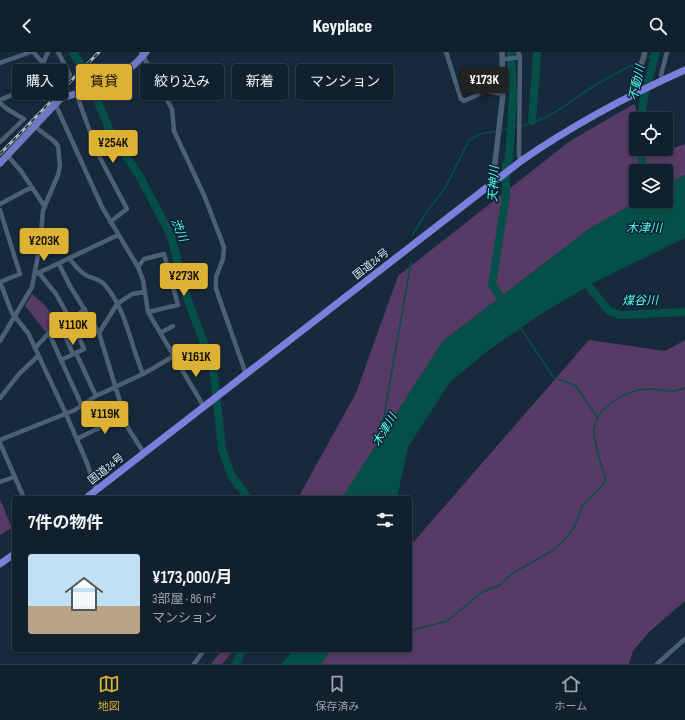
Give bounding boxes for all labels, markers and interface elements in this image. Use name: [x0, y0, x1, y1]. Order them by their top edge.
icon: back: [16, 15, 38, 37]
icon: search: [647, 15, 669, 37]
text: Keyplace: [313, 16, 372, 37]
water label: 不動川: [626, 62, 648, 102]
chip: 購入: [12, 64, 68, 100]
chip: 賃貸: [76, 64, 132, 100]
chip: 絞り込み: [140, 64, 224, 100]
chip: 新着: [232, 64, 288, 100]
chip: マンション: [296, 64, 394, 100]
pin: ¥173K: [456, 67, 512, 101]
text: ¥173K: [469, 72, 499, 88]
map controls: [629, 112, 673, 208]
button: locate: [629, 112, 673, 156]
pin: ¥254K: [85, 130, 141, 164]
text: ¥254K: [98, 135, 128, 151]
water label: 天神川: [486, 164, 503, 202]
button: layers: [629, 164, 673, 208]
water label: 渋川: [168, 216, 191, 246]
water label: 木津川: [626, 221, 664, 236]
pin: ¥203K: [16, 228, 72, 262]
text: ¥203K: [29, 233, 59, 249]
street label: 国道24号: [350, 246, 392, 282]
pin: ¥273K: [156, 263, 212, 297]
text: ¥273K: [169, 268, 199, 284]
water label: 煤谷川: [622, 293, 660, 309]
pin: ¥110K: [45, 312, 101, 346]
text: ¥110K: [58, 317, 88, 333]
pin: ¥161K: [168, 344, 224, 378]
text: ¥161K: [181, 349, 211, 365]
pin: ¥119K: [77, 401, 133, 435]
text: ¥119K: [90, 406, 120, 422]
water label: 木津川: [369, 409, 402, 449]
street label: 国道24号: [85, 451, 127, 487]
icon: filters: [374, 509, 396, 531]
text: 7件の物件: [28, 513, 103, 533]
text: ¥173,000/月: [152, 568, 233, 588]
icon: home: [60, 570, 108, 618]
text: 3部屋 · 86 m²: [152, 591, 216, 607]
text: マンション: [152, 610, 217, 626]
tab: 地図: [98, 673, 120, 713]
tab: 保存済み: [315, 673, 359, 713]
tab: ホーム: [555, 673, 587, 713]

